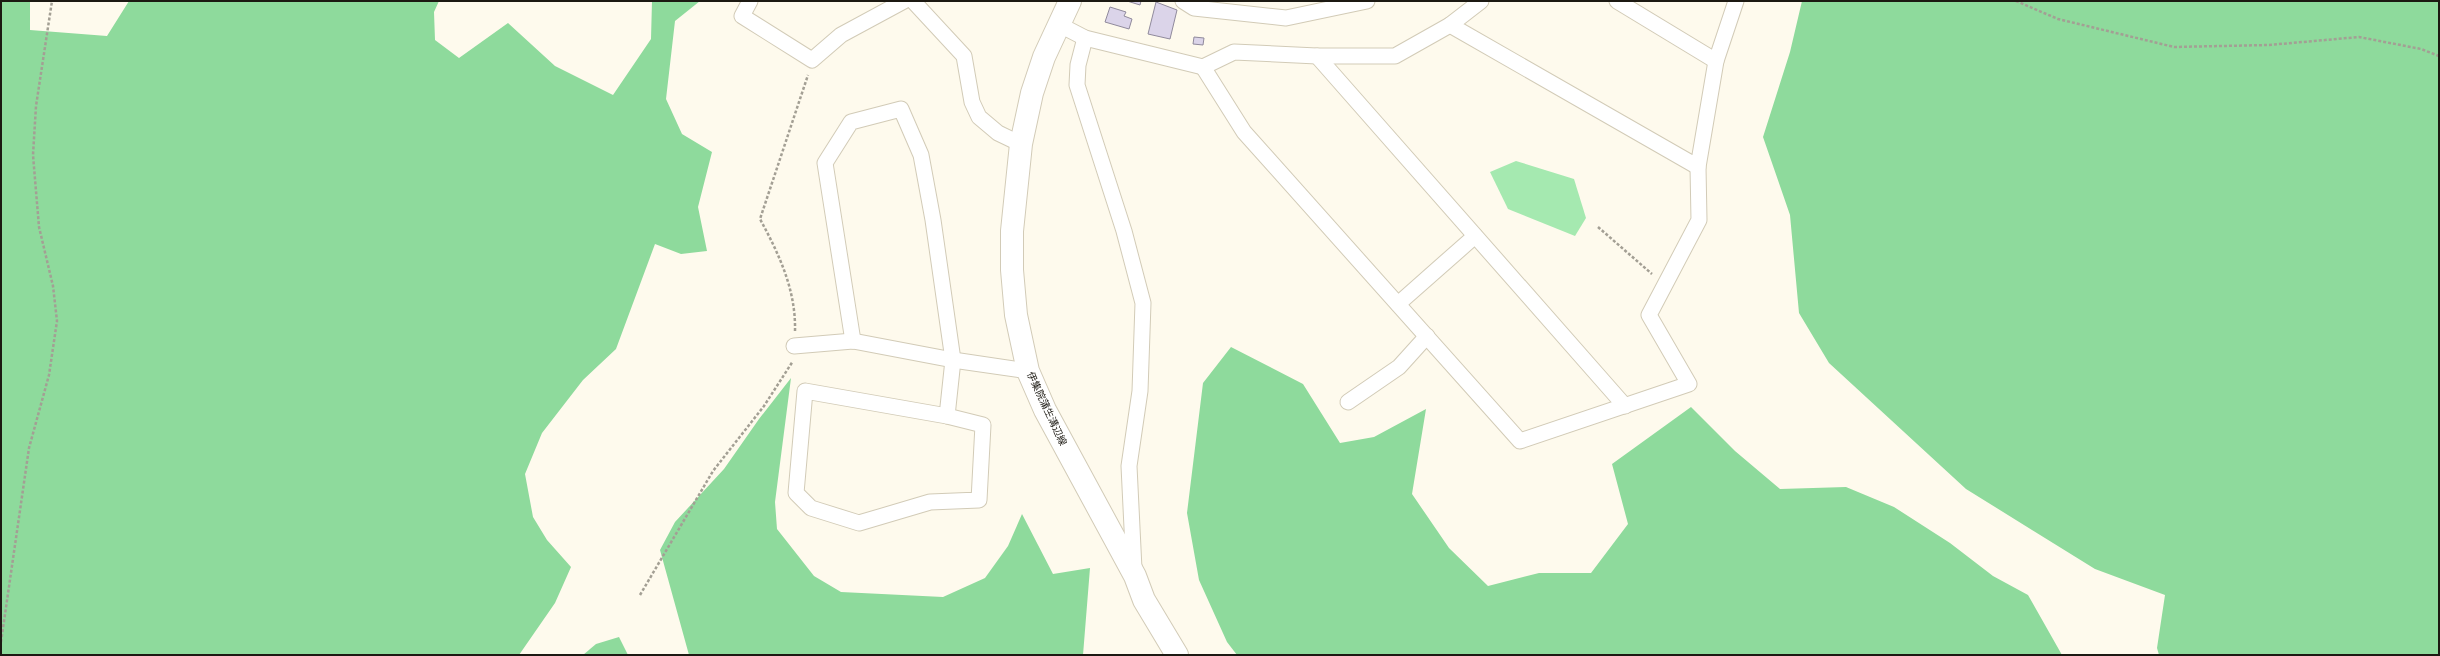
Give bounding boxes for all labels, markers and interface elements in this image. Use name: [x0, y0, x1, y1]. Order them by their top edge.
street label: 伊集院蒲生溝辺線: [1023, 370, 1069, 448]

